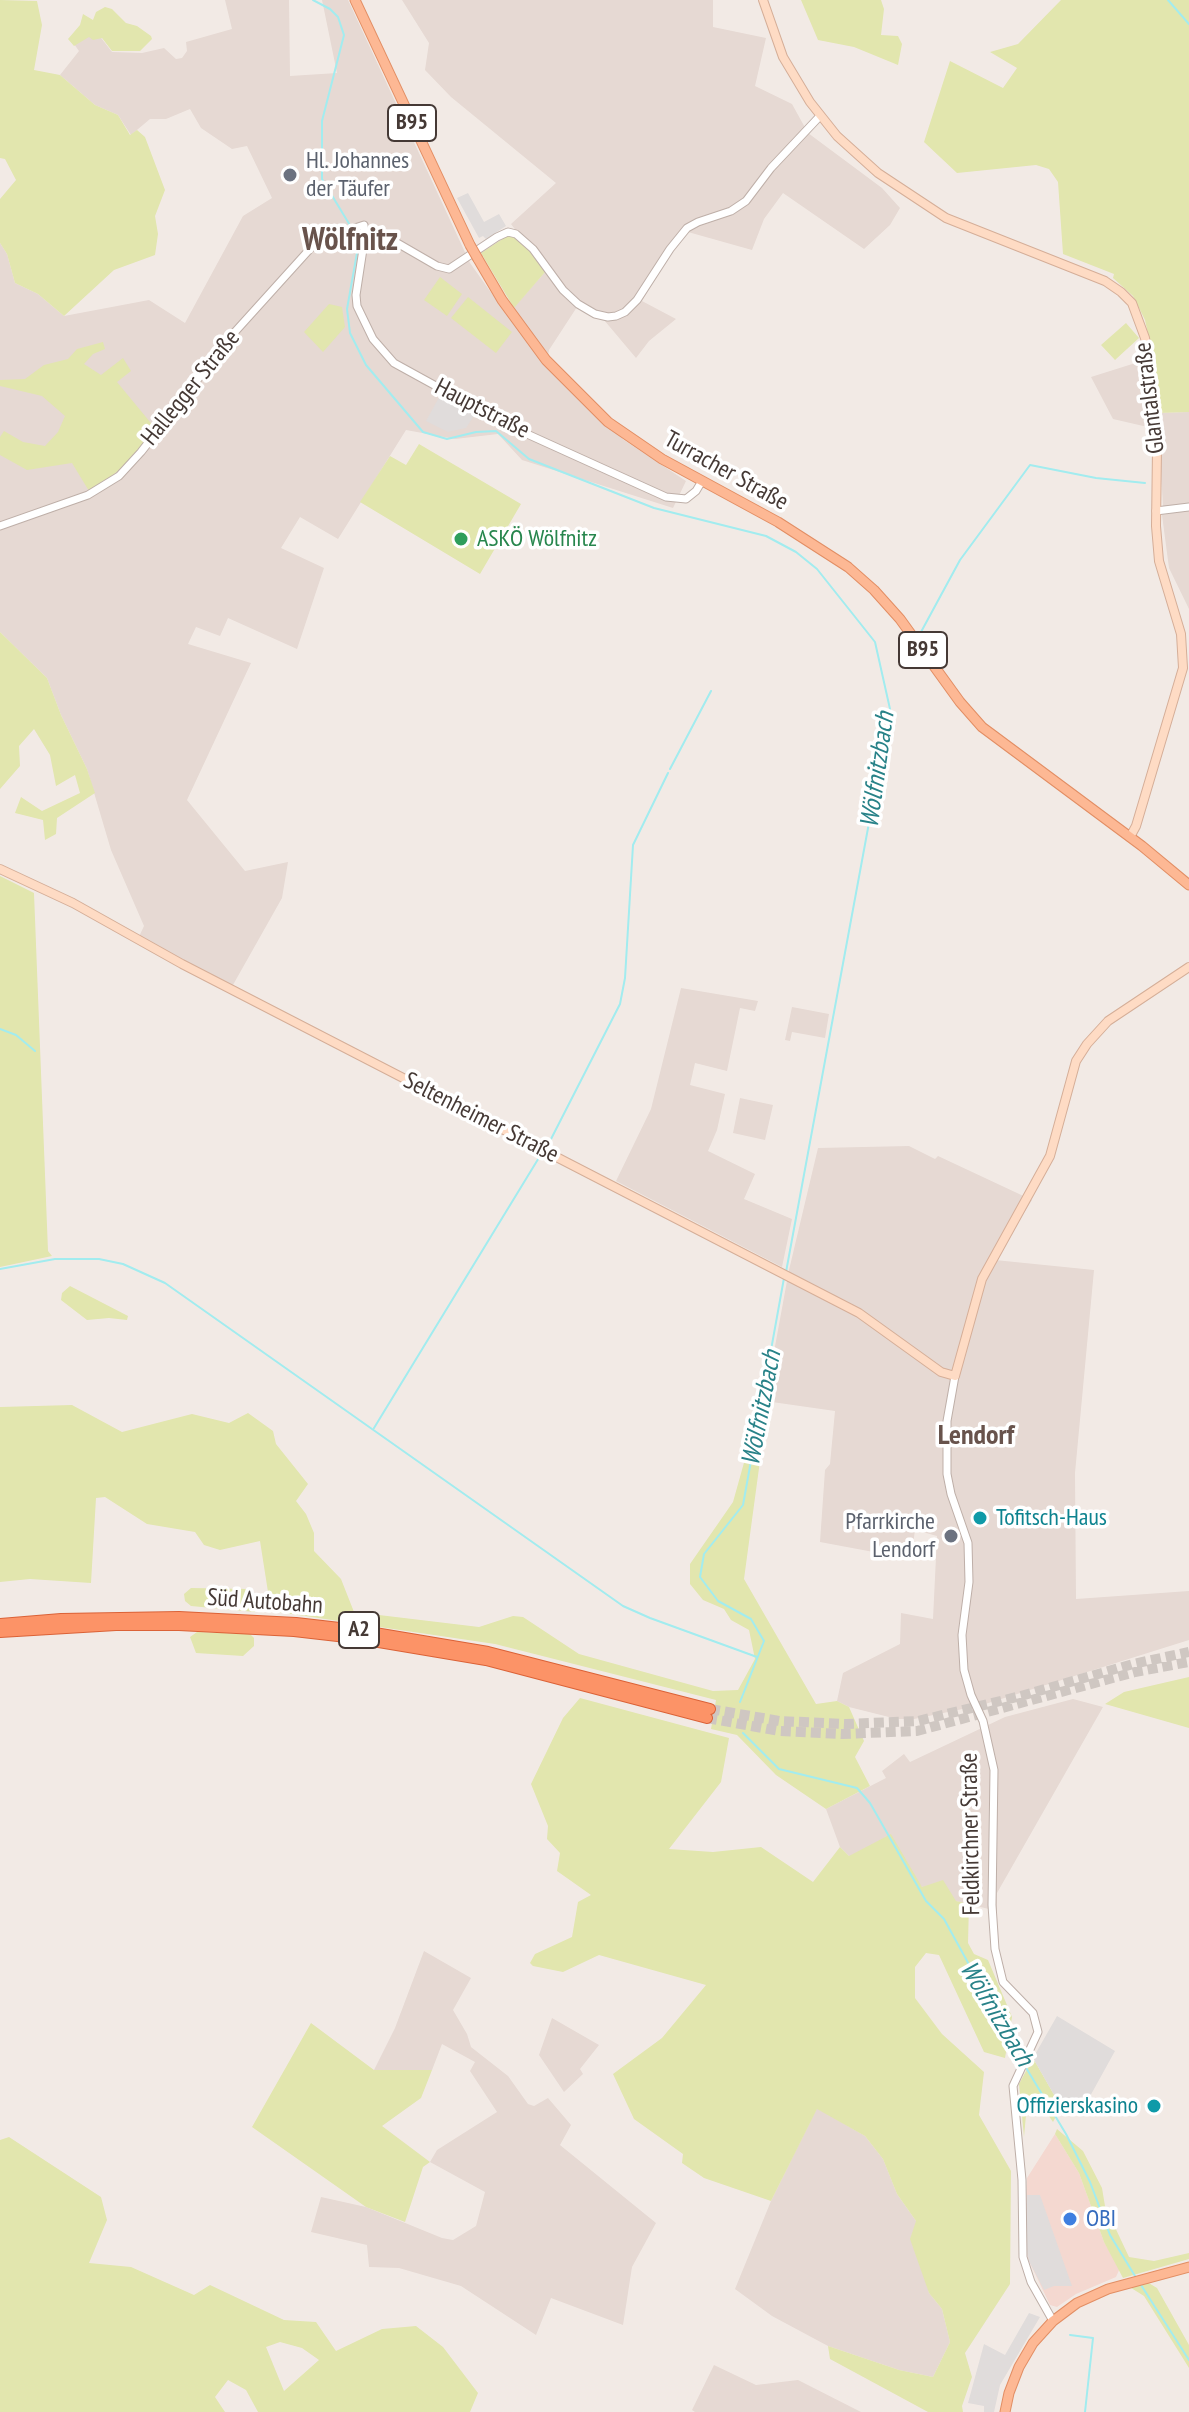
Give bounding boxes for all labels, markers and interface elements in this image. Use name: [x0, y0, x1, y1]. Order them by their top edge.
road number: B95: [388, 105, 436, 141]
place label: Hl. Johannes der Täufer: [306, 147, 409, 203]
marker: Hl. Johannes der Täufer: [281, 166, 299, 184]
district label: Wölfnitz: [302, 222, 398, 260]
street label: Hallegger Straße: [136, 324, 246, 452]
street label: Glantalstraße: [1129, 341, 1171, 455]
street label: Hauptstraße: [430, 373, 534, 445]
street label: Turracher Straße: [659, 425, 793, 517]
place label: ASKÖ Wölfnitz: [477, 525, 597, 553]
marker: ASKÖ Wölfnitz: [452, 530, 470, 548]
road number: B95: [899, 632, 947, 668]
water label: Wölfnitzbach: [854, 710, 902, 830]
street label: Seltenheimer Straße: [399, 1067, 563, 1169]
water label: Wölfnitzbach: [736, 1348, 788, 1468]
district label: Lendorf: [938, 1419, 1014, 1453]
place label: Tofitsch-Haus: [996, 1504, 1107, 1532]
place label: Pfarrkirche Lendorf: [845, 1508, 935, 1564]
marker: Tofitsch-Haus: [971, 1509, 989, 1527]
marker: Pfarrkirche Lendorf: [942, 1527, 960, 1545]
street label: Süd Autobahn: [206, 1584, 324, 1620]
road number: A2: [339, 1612, 379, 1648]
street label: Feldkirchner Straße: [955, 1752, 987, 1916]
water label: Wölfnitzbach: [953, 1956, 1039, 2072]
place label: Offizierskasino: [1017, 2092, 1138, 2120]
marker: Offizierskasino: [1145, 2097, 1163, 2115]
place label: OBI: [1086, 2205, 1116, 2233]
marker: OBI: [1061, 2210, 1079, 2228]

